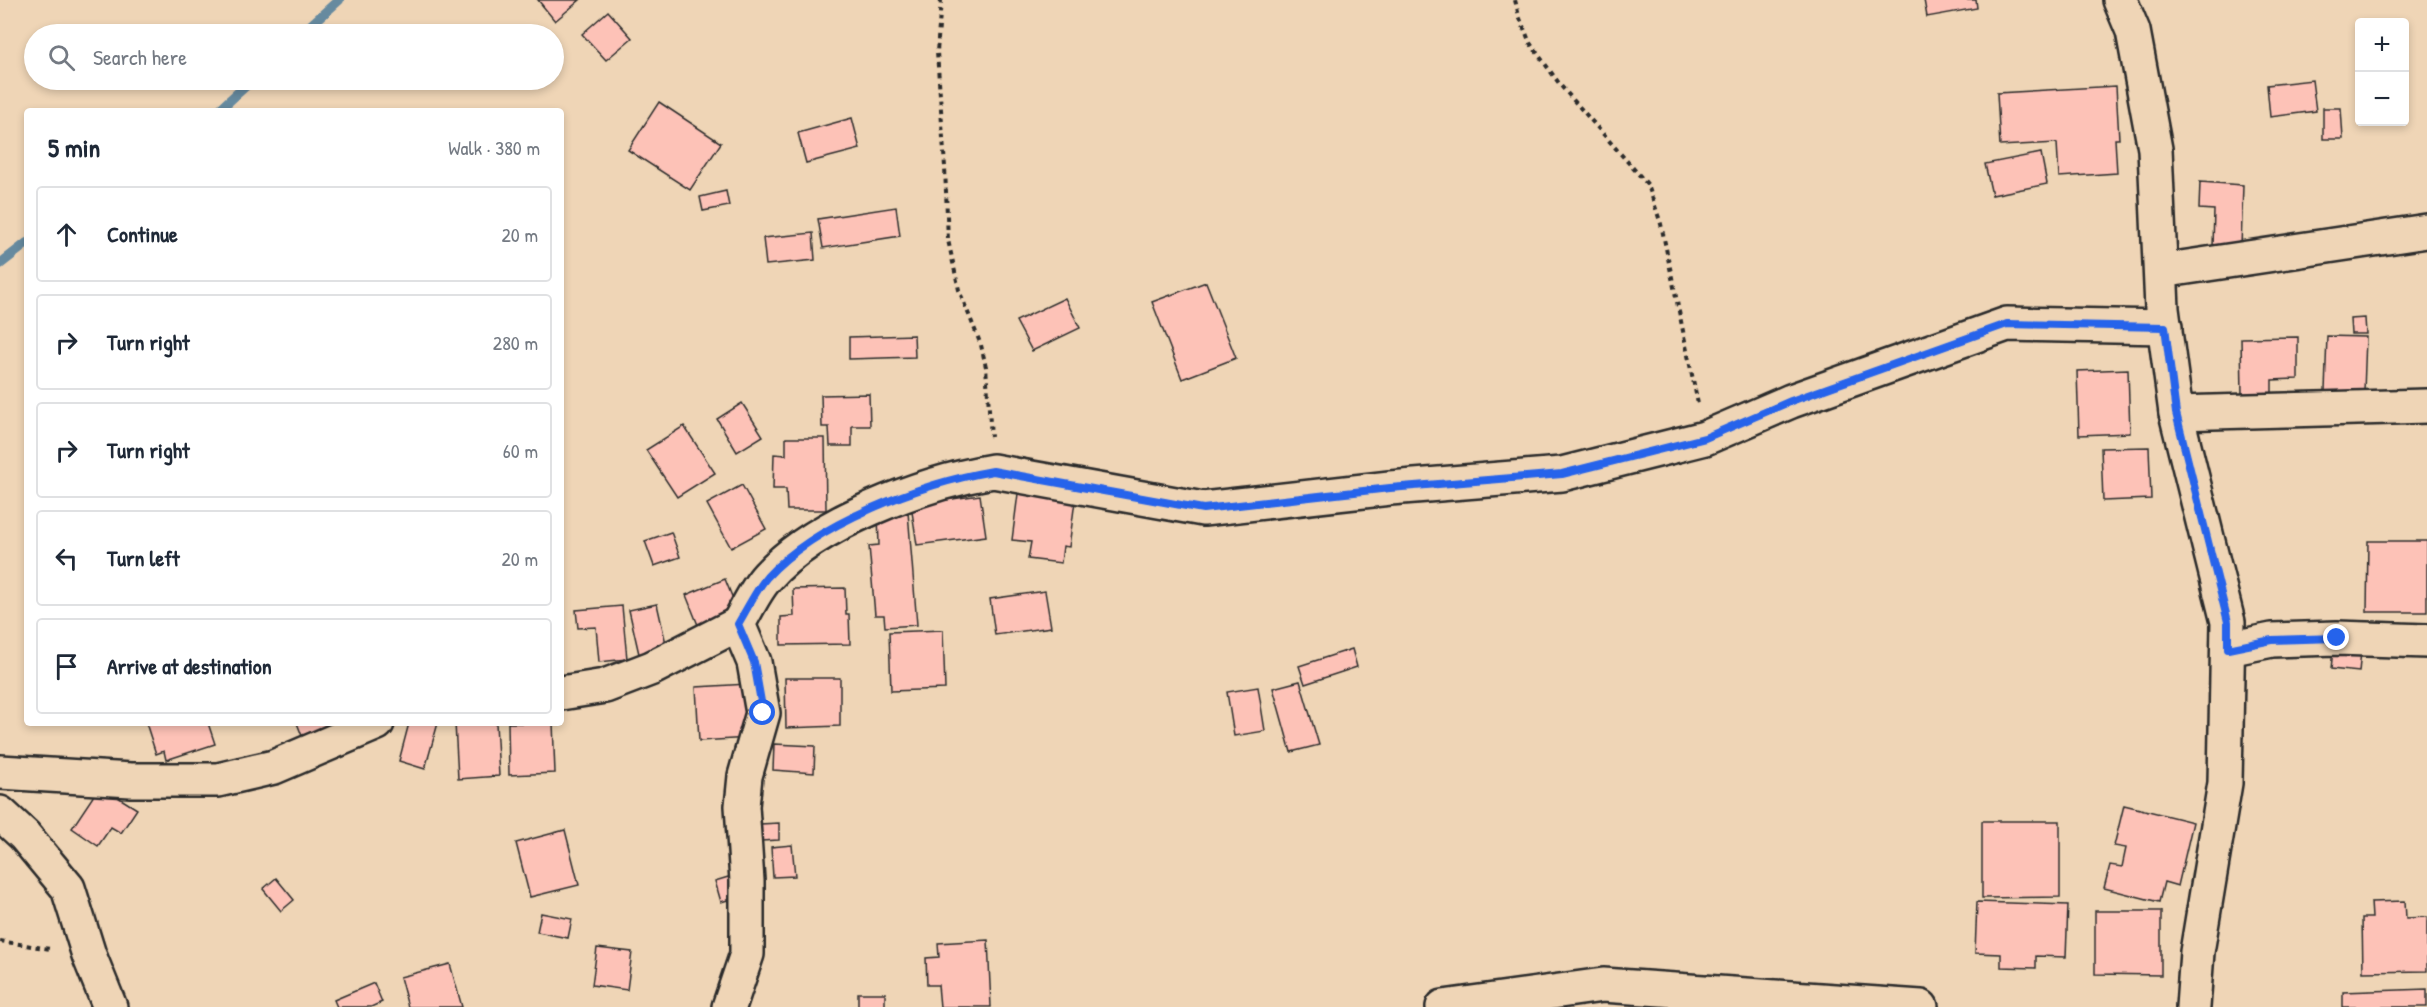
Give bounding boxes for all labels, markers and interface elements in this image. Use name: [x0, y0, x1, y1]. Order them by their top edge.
map controls: [2355, 18, 2409, 126]
button: +: [2355, 18, 2409, 72]
search box: [24, 24, 564, 90]
icon: search: [45, 41, 78, 74]
text: Search here: [93, 42, 187, 72]
button: −: [2355, 72, 2409, 126]
text: 5 min: [48, 130, 100, 165]
text: Walk · 380 m: [448, 134, 540, 161]
icon: ahead: [50, 218, 83, 251]
text: Continue: [107, 219, 178, 249]
text: 20 m: [501, 221, 538, 248]
icon: right: [50, 326, 83, 359]
text: Turn right: [107, 327, 190, 357]
text: 280 m: [493, 329, 538, 356]
icon: right: [50, 434, 83, 467]
text: Turn right: [107, 435, 190, 465]
text: 60 m: [503, 437, 538, 464]
icon: left: [50, 542, 83, 575]
text: Turn left: [107, 543, 180, 573]
text: 20 m: [501, 545, 538, 572]
route end: [2323, 624, 2349, 650]
icon: arrive: [50, 650, 83, 683]
text: Arrive at destination: [107, 651, 272, 681]
route start: [749, 699, 775, 725]

